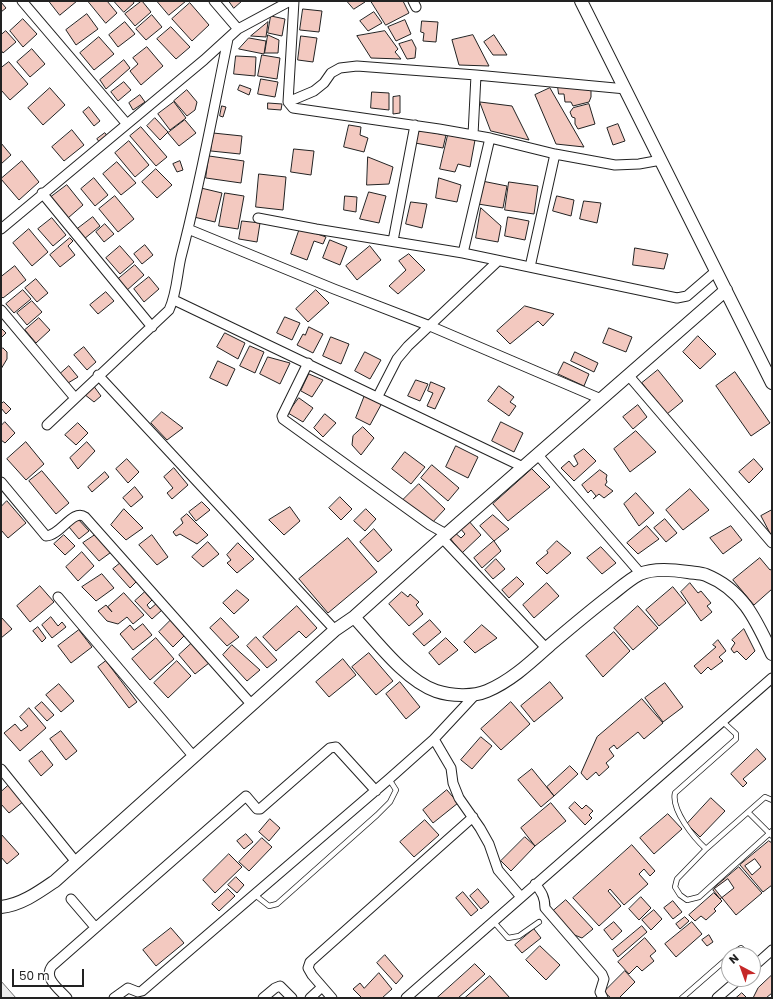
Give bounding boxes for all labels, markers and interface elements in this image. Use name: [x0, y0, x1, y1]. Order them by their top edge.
north arrow: [721, 947, 761, 987]
text: N: [725, 950, 742, 967]
scale bar: [14, 961, 86, 987]
text: 50 m: [19, 967, 50, 984]

